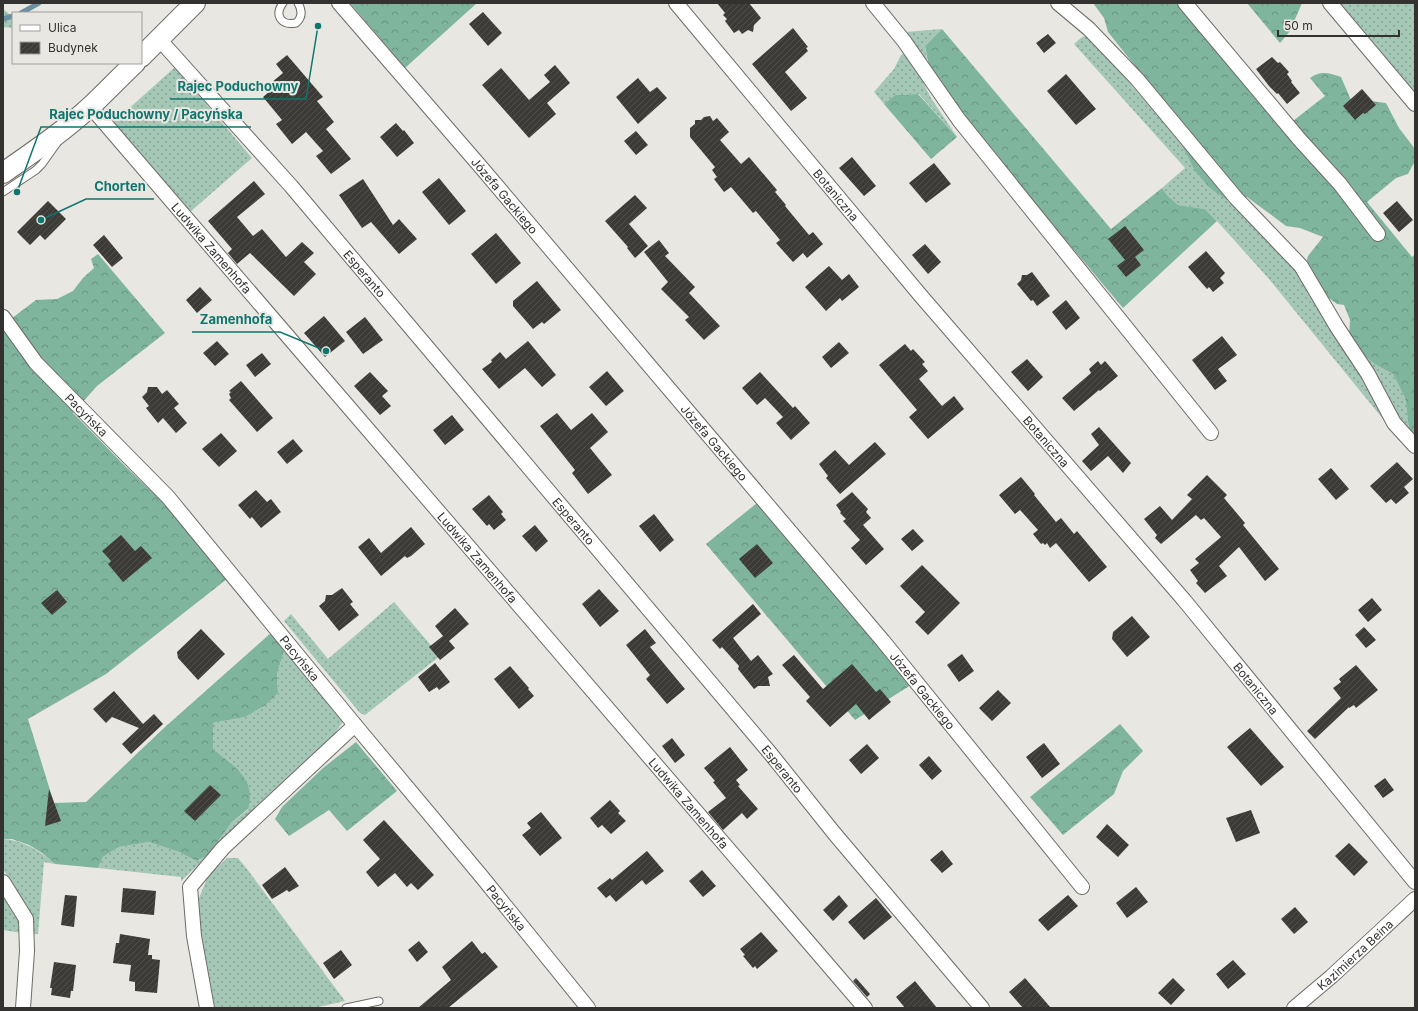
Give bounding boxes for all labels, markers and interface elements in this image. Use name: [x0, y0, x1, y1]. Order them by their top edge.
legend: [12, 12, 142, 64]
scale bar: [1278, 12, 1399, 38]
text: 50 m: [1284, 18, 1313, 33]
text: Ulica: [48, 20, 76, 35]
text: Budynek: [48, 40, 98, 55]
callout: Rajec Poduchowny: [170, 74, 306, 99]
text: Rajec Poduchowny: [178, 78, 299, 94]
callout: Rajec Poduchowny / Pacyńska: [41, 102, 251, 127]
text: Rajec Poduchowny / Pacyńska: [49, 106, 243, 122]
street label: Józefa Gackiego: [468, 154, 541, 237]
street label: Botaniczna: [810, 166, 862, 224]
callout: Chorten: [86, 174, 154, 199]
text: Chorten: [94, 178, 146, 194]
street label: Ludwika Zamenhofa: [169, 199, 255, 296]
street label: Esperanto: [341, 247, 389, 300]
callout: Zamenhofa: [192, 307, 280, 332]
text: Zamenhofa: [200, 311, 272, 327]
street label: Pacyńska: [62, 390, 111, 439]
street label: Józefa Gackiego: [678, 401, 751, 484]
street label: Botaniczna: [1020, 413, 1073, 470]
street label: Esperanto: [550, 494, 598, 548]
street label: Ludwika Zamenhofa: [435, 509, 521, 606]
street label: Pacyńska: [277, 632, 323, 684]
street label: Józefa Gackiego: [887, 649, 959, 732]
street label: Botaniczna: [1231, 659, 1282, 717]
street label: Esperanto: [759, 742, 806, 796]
street label: Ludwika Zamenhofa: [646, 755, 732, 852]
street label: Pacyńska: [484, 882, 530, 934]
street label: Kazimierza Beina: [1314, 916, 1396, 993]

